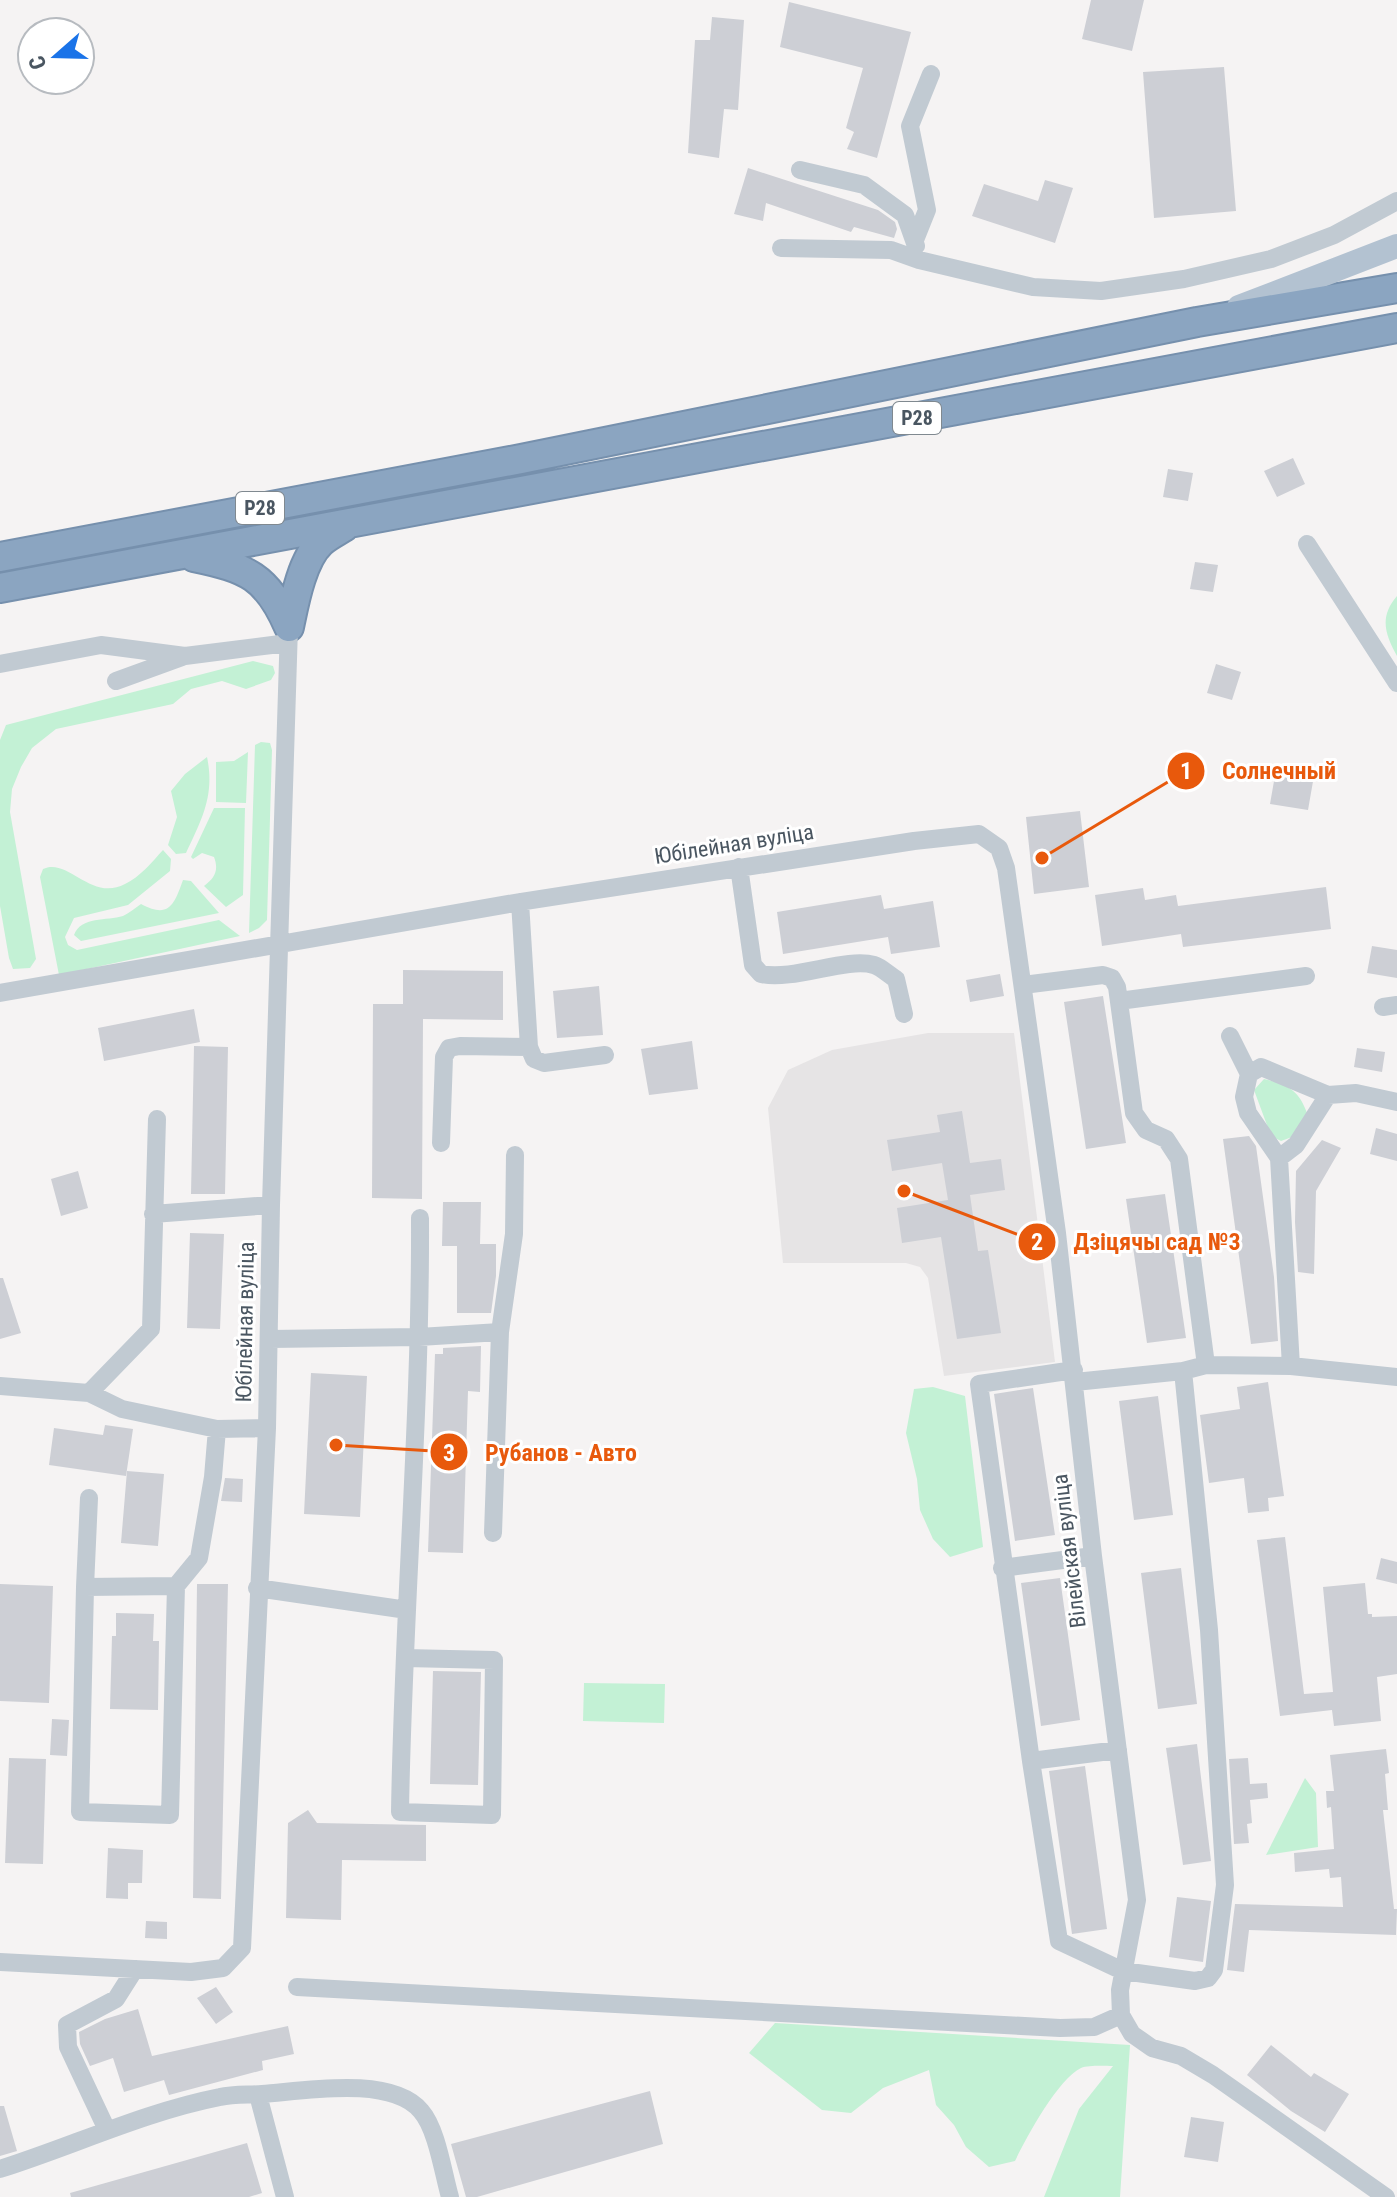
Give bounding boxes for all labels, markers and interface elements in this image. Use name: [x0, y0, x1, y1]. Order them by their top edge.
north arrow: [16, 16, 96, 96]
text: С: [24, 52, 52, 73]
road number: Р28: [893, 402, 941, 434]
road number: Р28: [236, 492, 284, 524]
callout: Солнечный: [1166, 747, 1352, 795]
text: 1: [1180, 757, 1192, 785]
text: Солнечный: [1222, 757, 1336, 785]
street label: Юбілейная вуліца: [653, 819, 815, 869]
callout: Дзіцячы сад №3: [1017, 1218, 1256, 1266]
text: 2: [1031, 1228, 1043, 1256]
text: Дзіцячы сад №3: [1073, 1228, 1241, 1256]
street label: Юбілейная вуліца: [231, 1241, 259, 1403]
callout: Рубанов - Авто: [429, 1428, 653, 1476]
text: 3: [443, 1439, 455, 1467]
text: Рубанов - Авто: [485, 1439, 637, 1467]
street label: Вілейская вуліца: [1047, 1473, 1091, 1629]

